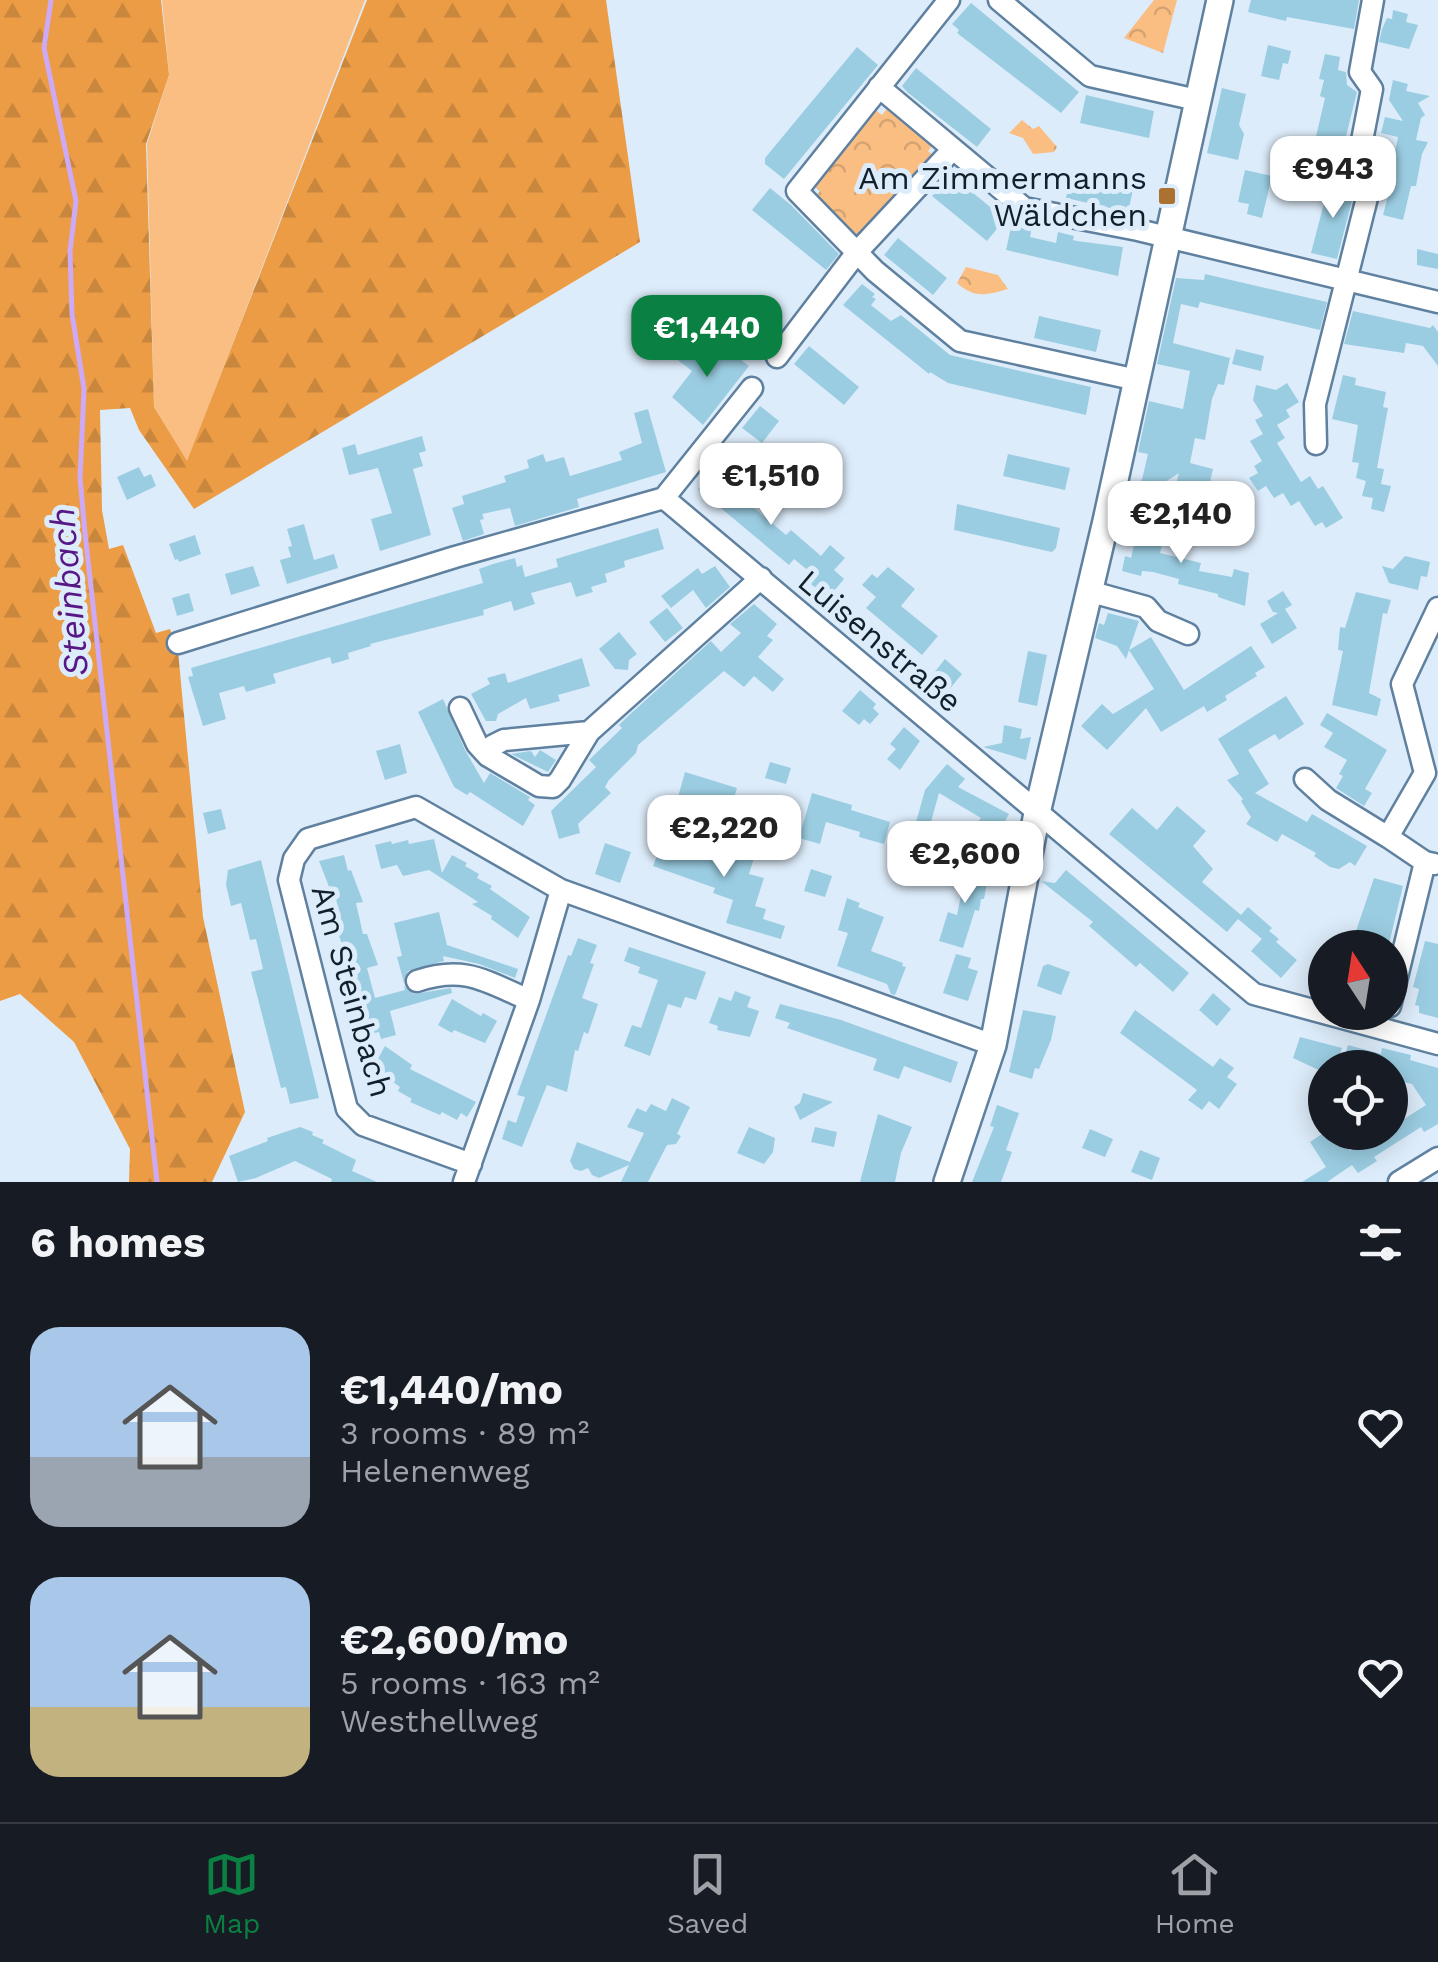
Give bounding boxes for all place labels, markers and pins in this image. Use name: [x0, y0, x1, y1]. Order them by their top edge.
pin: €943: [1274, 136, 1392, 221]
place label: Am Zimmermanns Wäldchen: [858, 159, 1147, 234]
marker: Am Zimmermanns Wäldchen: [1156, 185, 1178, 207]
pin: €1,440: [626, 295, 788, 380]
pin: €1,510: [690, 443, 852, 528]
pin: €2,140: [1100, 481, 1262, 566]
pin: €2,220: [643, 795, 805, 880]
pin: €2,600: [884, 821, 1046, 906]

